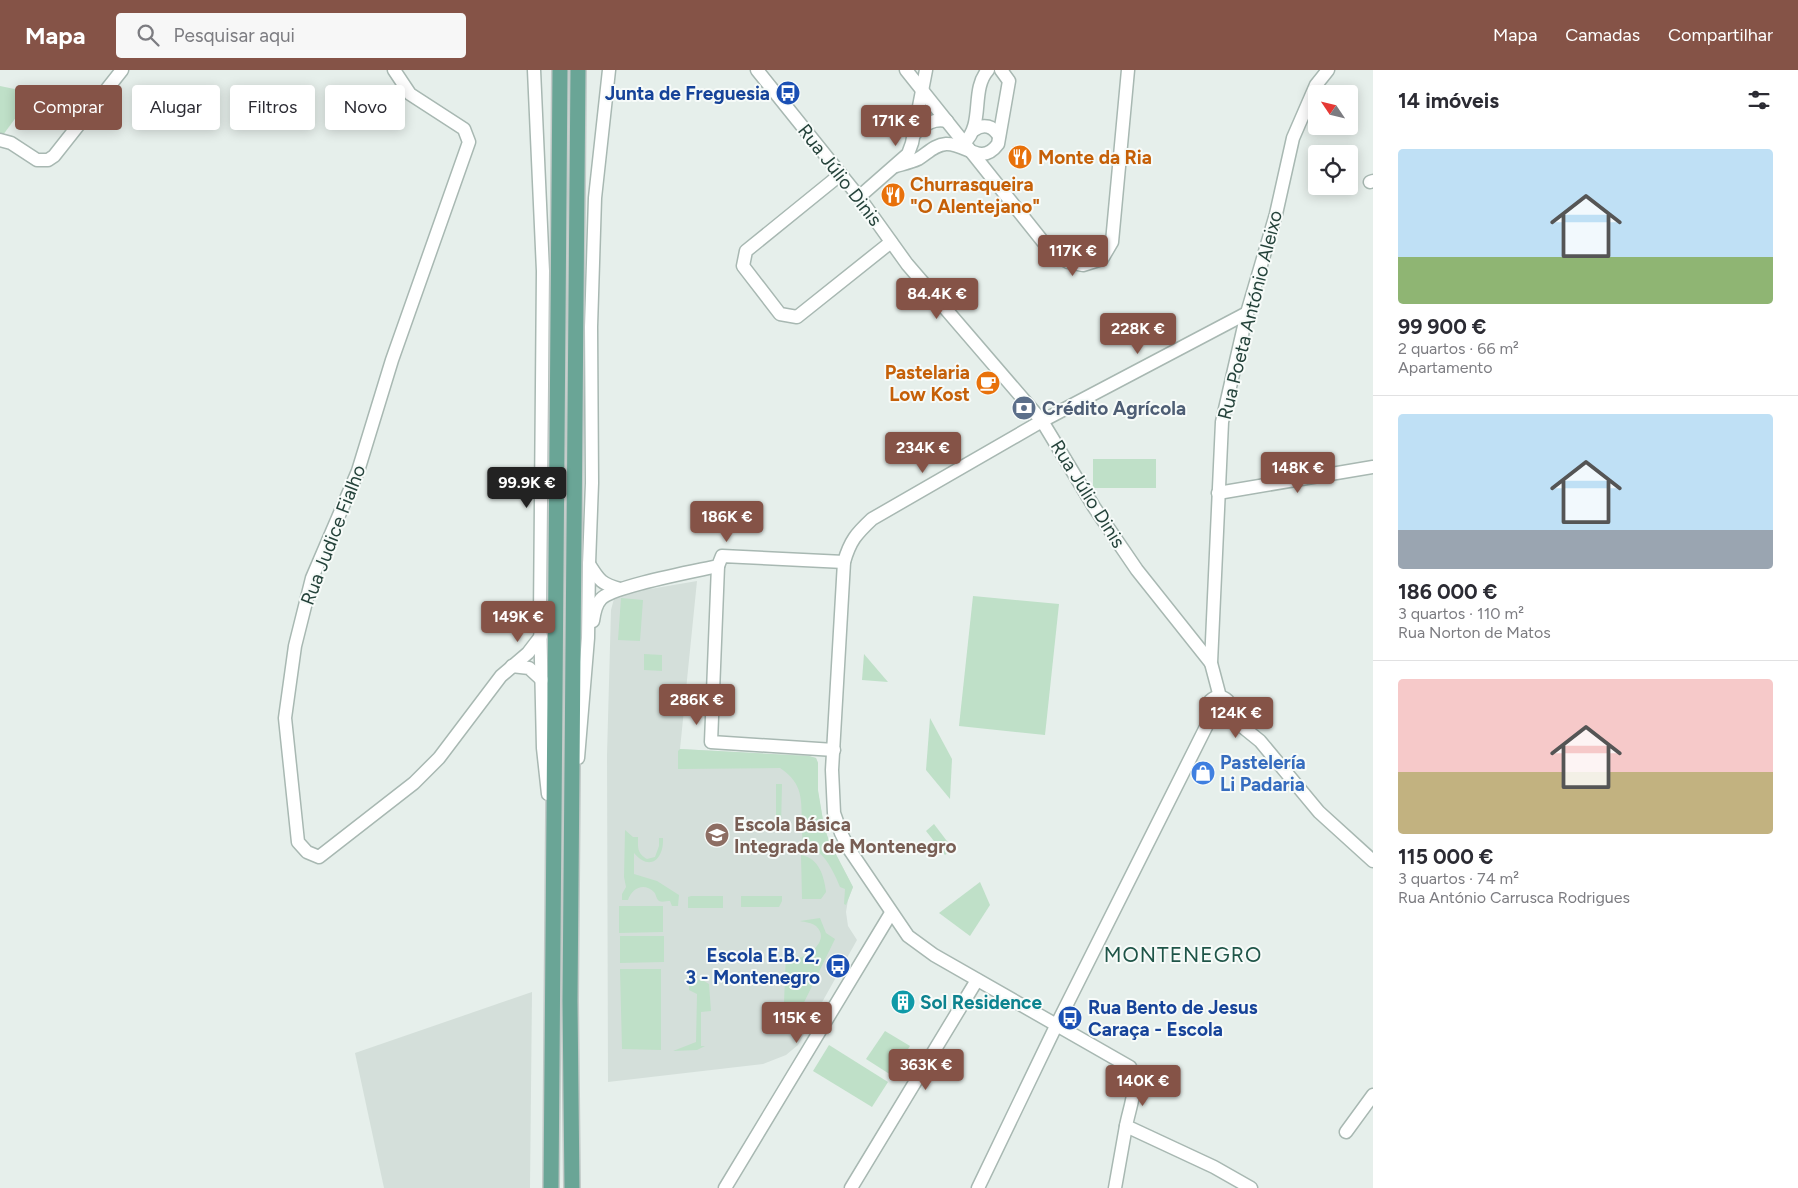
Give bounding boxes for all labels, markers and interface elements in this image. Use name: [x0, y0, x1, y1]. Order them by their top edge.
search box: [116, 13, 466, 58]
text: Mapa: [25, 21, 86, 50]
icon: search: [134, 21, 162, 49]
text: Pesquisar aqui: [174, 24, 295, 47]
text: Mapa: [1493, 24, 1537, 46]
text: Camadas: [1565, 24, 1640, 46]
text: Compartilhar: [1668, 24, 1773, 46]
bus stop icon: Junta de Freguesia: [775, 80, 801, 106]
place label: Junta de Freguesia: [605, 82, 770, 105]
chip: Comprar: [15, 85, 122, 130]
chip: Alugar: [132, 85, 220, 130]
chip: Filtros: [230, 85, 315, 130]
chip: Novo: [325, 85, 405, 130]
north arrow: [1308, 85, 1358, 135]
map controls: [1308, 85, 1358, 195]
icon: filters: [1745, 86, 1773, 114]
text: 14 imóveis: [1398, 88, 1499, 113]
pin: 171K €: [855, 104, 937, 147]
text: 171K €: [872, 111, 920, 130]
street label: Rua Júlio Dinis: [793, 119, 887, 231]
restaurant icon: Monte da Ria: [1007, 144, 1033, 170]
button: locate: [1308, 145, 1358, 195]
place label: Monte da Ria: [1038, 146, 1152, 169]
place label: Churrasqueira "O Alentejano": [910, 173, 1040, 218]
icon: home: [1541, 181, 1631, 271]
restaurant icon: Churrasqueira "O Alentejano": [880, 182, 906, 208]
street label: Rua Poeta António Aleixo: [1213, 208, 1287, 422]
pin: 117K €: [1032, 234, 1114, 277]
text: 117K €: [1049, 241, 1097, 260]
pin: 84.4K €: [891, 278, 983, 320]
text: 84.4K €: [907, 284, 967, 303]
pin: 228K €: [1097, 312, 1179, 355]
text: 99 900 €: [1398, 314, 1486, 339]
text: 228K €: [1111, 319, 1165, 338]
text: 2 quartos · 66 m²: [1398, 339, 1519, 358]
text: Apartamento: [1398, 358, 1493, 377]
place label: Pastelaria Low Kost: [885, 361, 970, 406]
cafe icon: Pastelaria Low Kost: [975, 370, 1001, 396]
bank icon: Crédito Agrícola: [1011, 395, 1037, 421]
place label: Crédito Agrícola: [1042, 397, 1186, 420]
pin: 234K €: [882, 432, 964, 474]
street label: Rua Júlio Dinis: [1046, 436, 1130, 552]
text: 234K €: [896, 438, 950, 457]
icon: home: [1541, 447, 1631, 537]
pin: 148K €: [1257, 452, 1339, 494]
text: 148K €: [1272, 458, 1324, 477]
street label: Rua Judice Fialho: [296, 462, 370, 608]
pin: 99.9K €: [481, 466, 573, 509]
text: 99.9K €: [498, 473, 556, 492]
pin: 186K €: [686, 500, 768, 543]
text: 186K €: [701, 507, 753, 526]
text: 186 000 €: [1398, 579, 1497, 604]
pin: 149K €: [477, 600, 559, 643]
text: 3 quartos · 110 m²: [1398, 604, 1524, 623]
text: 149K €: [492, 607, 544, 626]
text: Rua Norton de Matos: [1398, 623, 1551, 642]
pin: 286K €: [656, 684, 738, 726]
text: 286K €: [670, 690, 724, 709]
pin: 124K €: [1195, 696, 1277, 739]
text: 124K €: [1210, 703, 1262, 722]
icon: home: [1541, 712, 1631, 802]
place label: Pastelería Li Padaria: [1220, 751, 1306, 796]
shop icon: Pastelería Li Padaria: [1190, 760, 1216, 786]
place label: Escola Básica Integrada de Montenegro: [734, 813, 956, 858]
school or university icon: Escola Básica Integrada de Montenegro: [704, 822, 730, 848]
text: 115 000 €: [1398, 844, 1493, 869]
text: 3 quartos · 74 m²: [1398, 869, 1519, 888]
text: Rua António Carrusca Rodrigues: [1398, 888, 1630, 907]
district label: MONTENEGRO: [1104, 942, 1262, 967]
place label: Escola E.B. 2, 3 - Montenegro: [686, 944, 820, 989]
bus stop icon: Escola E.B. 2, 3 - Montenegro: [825, 953, 851, 979]
building icon: Sol Residence: [890, 989, 916, 1015]
place label: Sol Residence: [920, 991, 1042, 1014]
place label: Rua Bento de Jesus Caraça - Escola: [1088, 996, 1258, 1041]
pin: 115K €: [756, 1002, 838, 1044]
bus stop icon: Rua Bento de Jesus Caraça - Escola: [1057, 1005, 1083, 1031]
text: 115K €: [773, 1008, 821, 1027]
pin: 363K €: [885, 1048, 967, 1091]
text: 363K €: [900, 1055, 952, 1074]
pin: 140K €: [1102, 1064, 1184, 1107]
text: 140K €: [1117, 1071, 1169, 1090]

